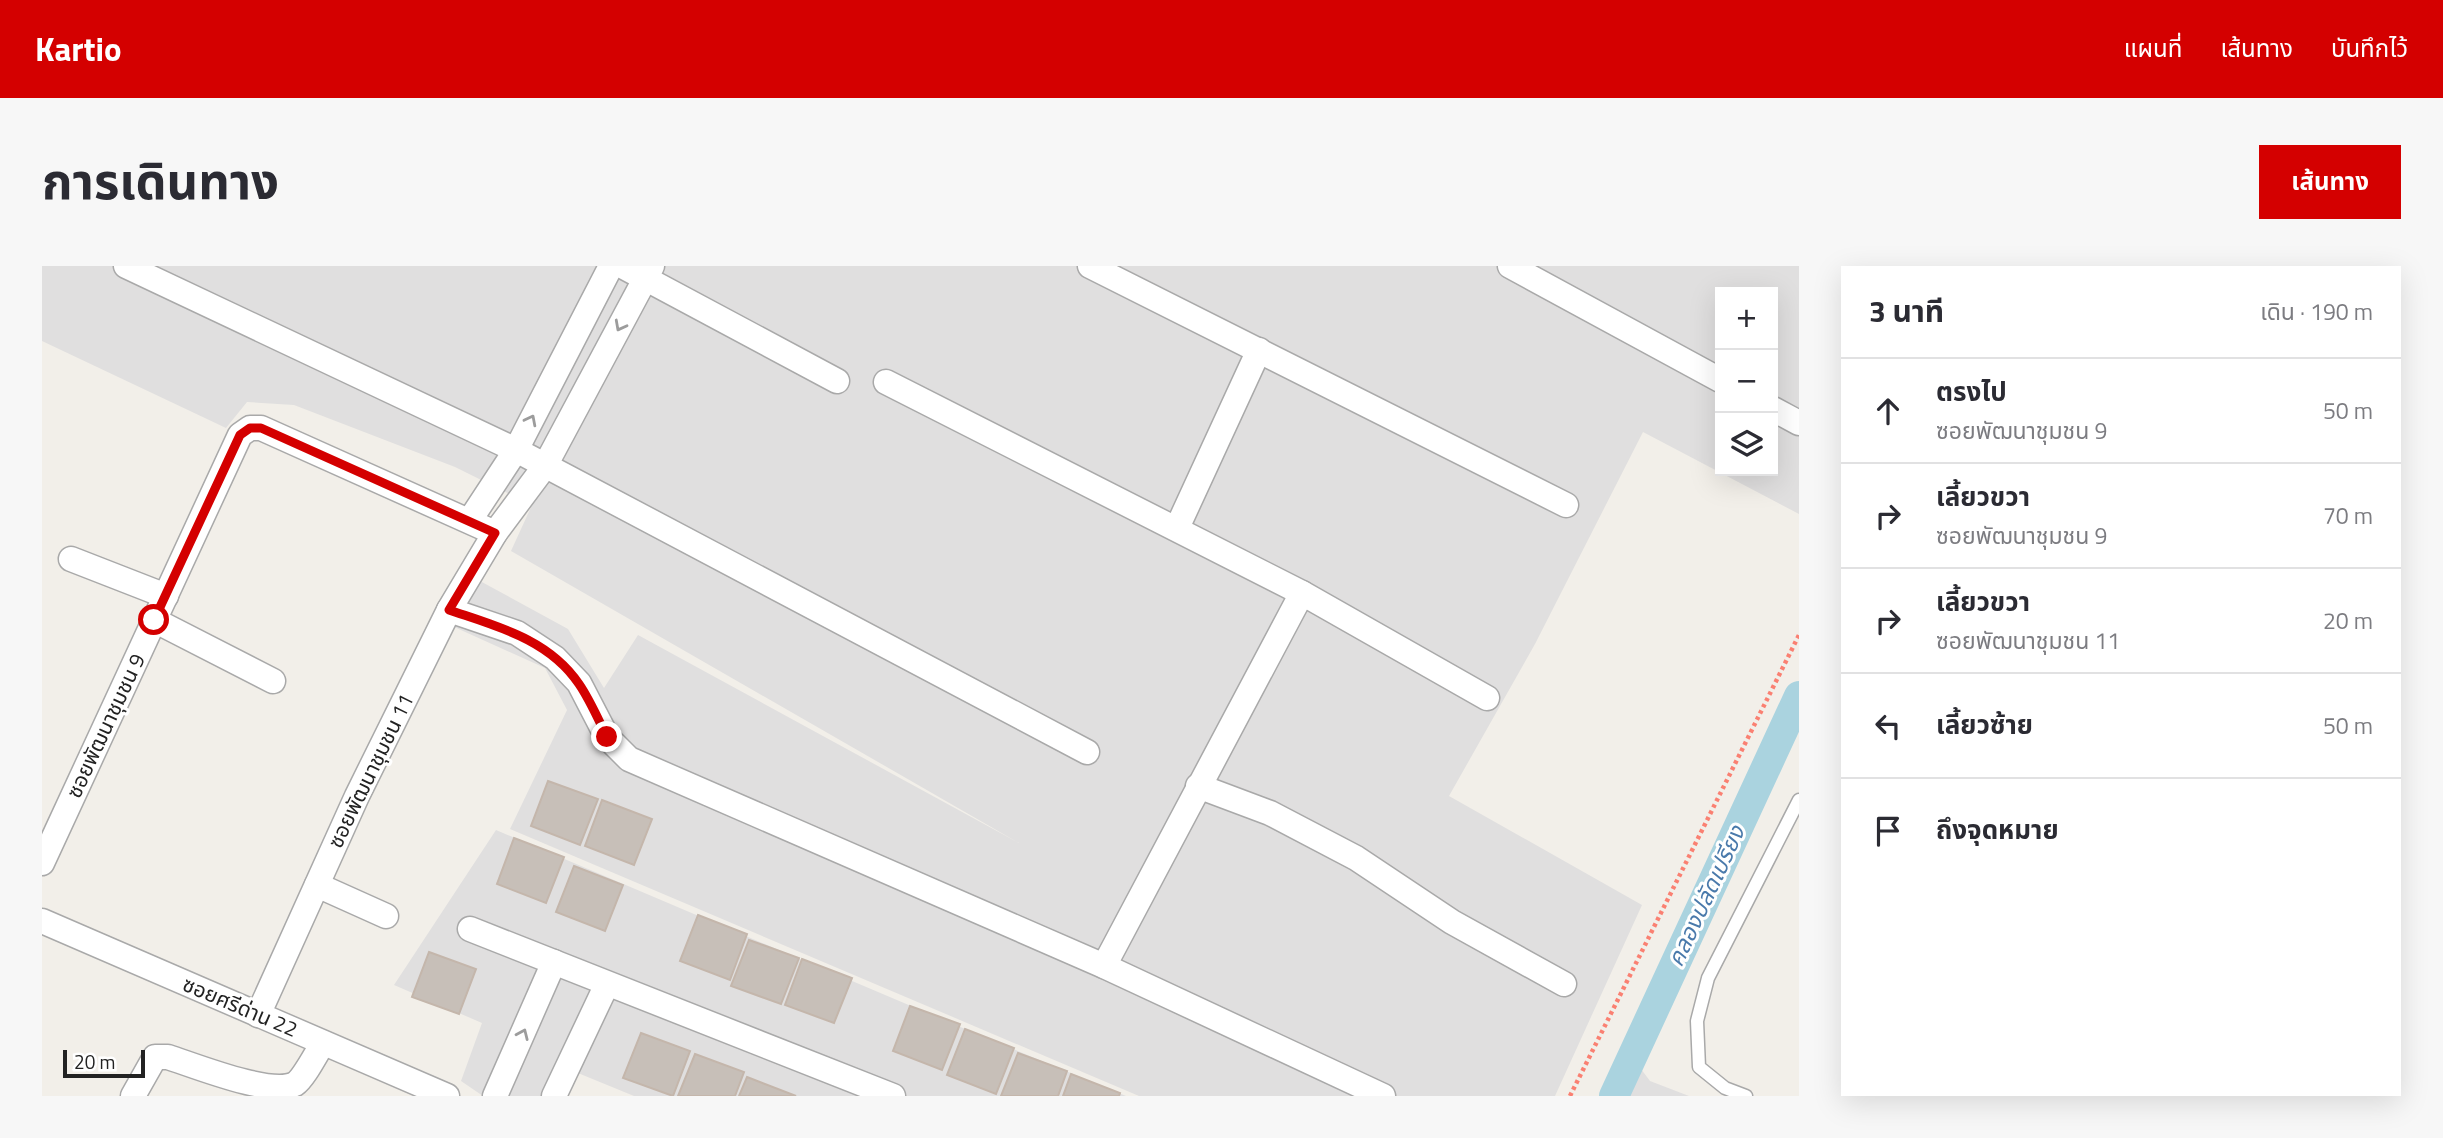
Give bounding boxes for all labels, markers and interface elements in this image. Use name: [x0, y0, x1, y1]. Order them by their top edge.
text: Kartio: [35, 24, 122, 74]
text: แผนที่: [2124, 30, 2182, 66]
text: เส้นทาง: [2220, 30, 2293, 66]
text: บันทึกไว้: [2331, 30, 2408, 66]
text: การเดินทาง: [42, 143, 279, 218]
button: เส้นทาง: [2259, 145, 2401, 219]
map controls: [1715, 287, 1778, 476]
button: +: [1715, 287, 1778, 350]
text: 3 นาที: [1869, 288, 1944, 334]
text: เดิน · 190 m: [2260, 294, 2373, 329]
one-way arrow: [615, 319, 628, 331]
button: −: [1715, 350, 1778, 413]
text: ตรงไป: [1936, 372, 2007, 411]
icon: ahead: [1869, 392, 1907, 430]
text: 50 m: [2323, 393, 2373, 428]
button: layers: [1715, 413, 1778, 476]
text: ซอยพัฒนาชุมชน 9: [1936, 413, 2107, 448]
one-way arrow: [523, 415, 536, 427]
text: เลี้ยวขวา: [1936, 477, 2030, 516]
icon: right: [1869, 497, 1907, 535]
text: 70 m: [2323, 498, 2373, 533]
text: ซอยพัฒนาชุมชน 9: [1936, 518, 2107, 553]
text: เลี้ยวขวา: [1936, 582, 2030, 621]
icon: right: [1869, 602, 1907, 640]
text: 20 m: [2323, 603, 2373, 638]
route start: [138, 604, 169, 635]
text: ซอยพัฒนาชุมชน 11: [1936, 623, 2120, 658]
street label: ซอยพัฒนาชุมชน 9: [58, 648, 153, 803]
street label: ซอยพัฒนาชุมชน 11: [319, 688, 421, 853]
text: เลี้ยวซ้าย: [1936, 705, 2033, 744]
icon: left: [1869, 707, 1907, 745]
text: 50 m: [2323, 708, 2373, 743]
route end: [591, 721, 622, 752]
text: ถึงจุดหมาย: [1936, 810, 2059, 849]
icon: arrive: [1869, 812, 1907, 850]
water label: คลองปลัดเปรียง: [1658, 818, 1754, 972]
street label: ซอยศรีด่าน 22: [178, 967, 303, 1045]
one-way arrow: [514, 1028, 528, 1040]
scale bar: [63, 1047, 145, 1079]
text: 20 m: [74, 1047, 115, 1076]

